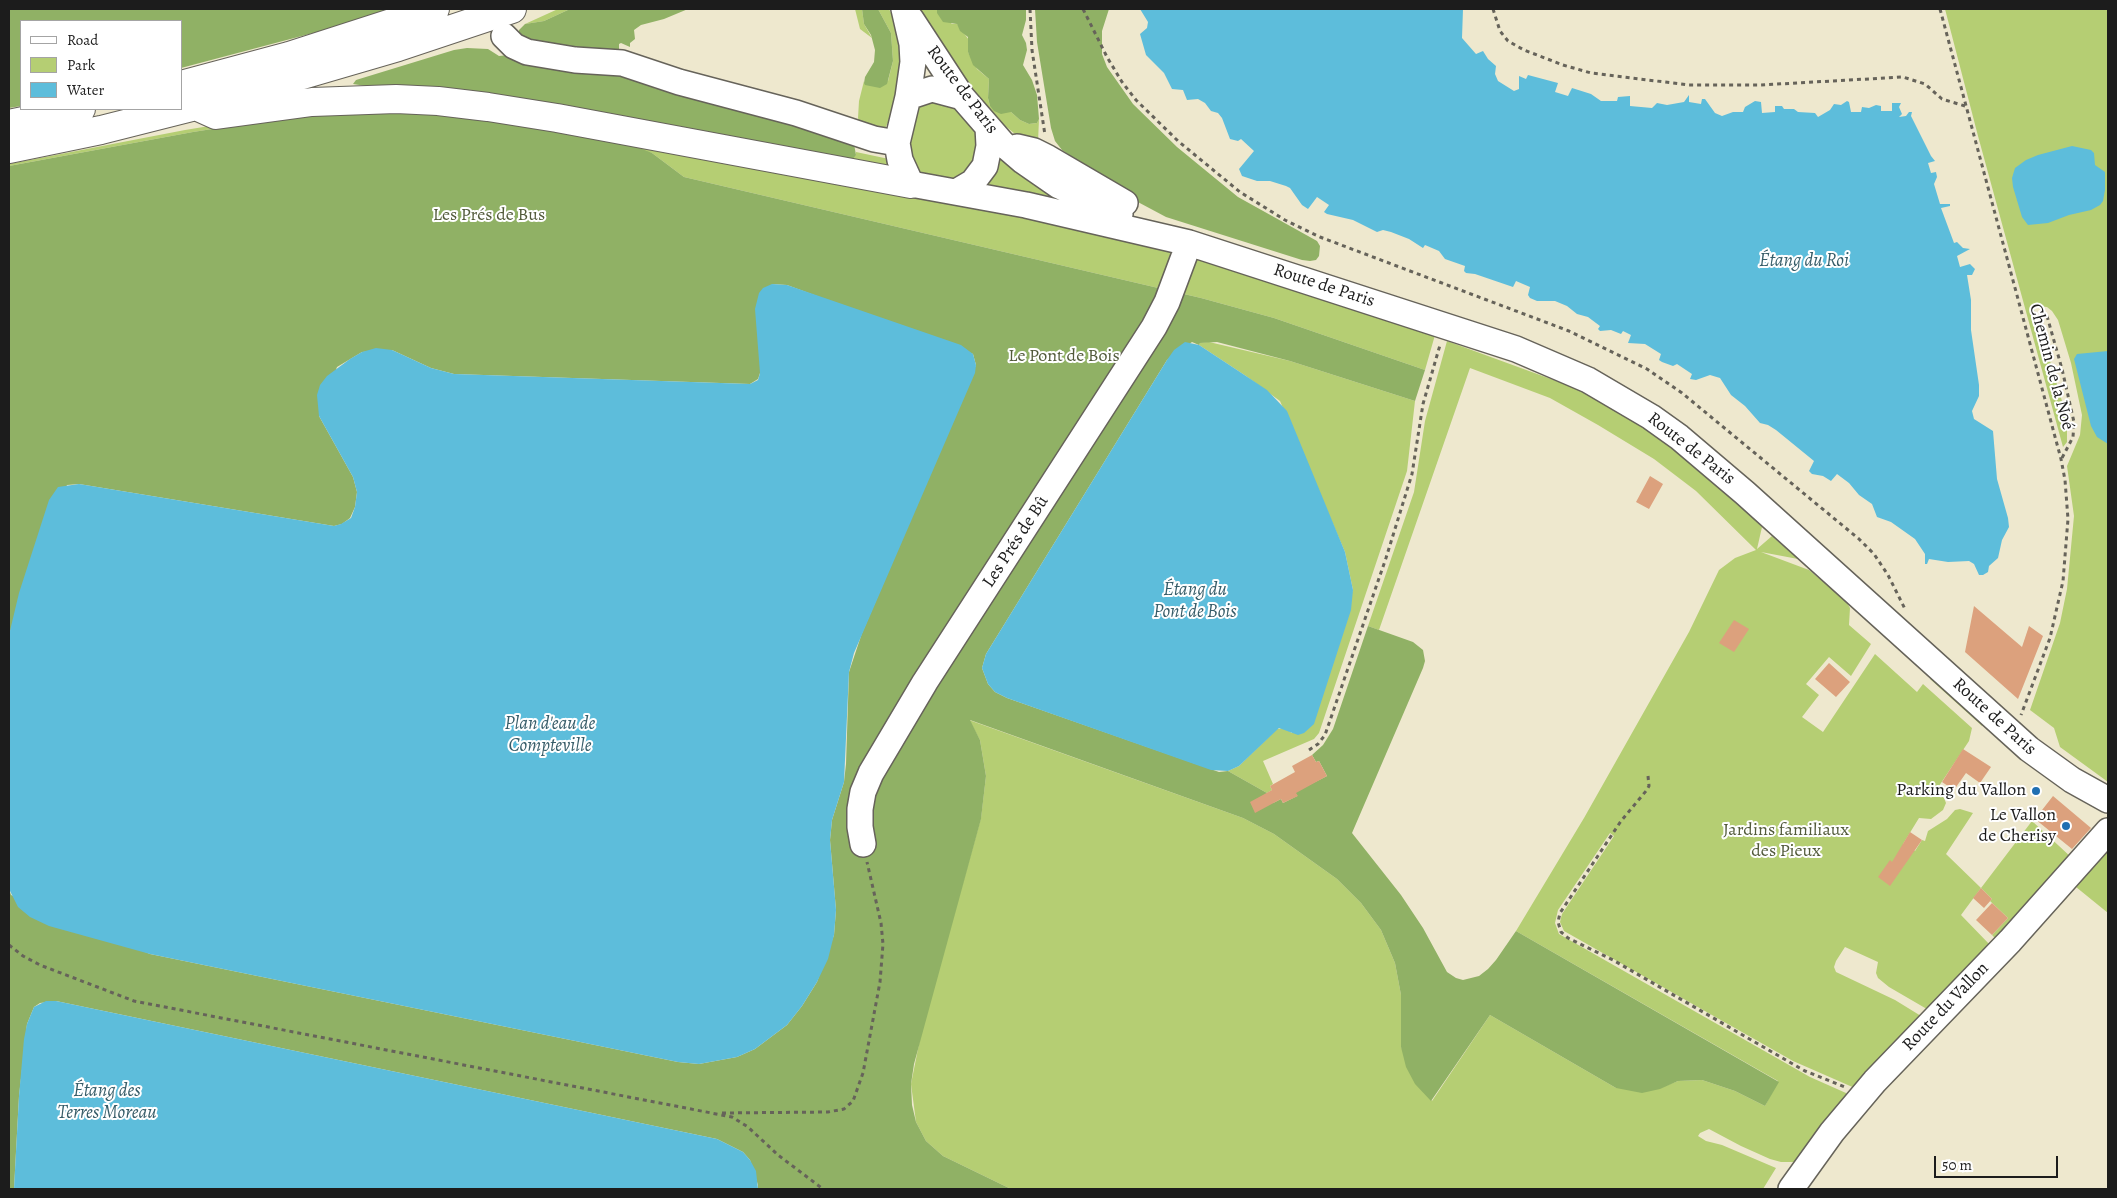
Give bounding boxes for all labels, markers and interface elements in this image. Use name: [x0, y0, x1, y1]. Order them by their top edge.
legend: [20, 20, 182, 110]
text: Road: [67, 30, 98, 50]
street label: Route de Paris: [922, 42, 1002, 138]
text: Park: [67, 55, 95, 75]
text: Water: [67, 80, 104, 100]
park label: Les Prés de Bus: [433, 205, 545, 227]
water label: Étang du Roi: [1759, 250, 1849, 272]
street label: Route de Paris: [1271, 259, 1377, 313]
street label: Chemin de la Noé: [2024, 302, 2078, 432]
park label: Le Pont de Bois: [1008, 346, 1120, 368]
street label: Route de Paris: [1643, 408, 1739, 490]
street label: Les Prés de Bû: [978, 492, 1054, 592]
water label: Étang du Pont de Bois: [1153, 579, 1237, 623]
street label: Route de Paris: [1948, 674, 2040, 760]
water label: Plan d'eau de Compteville: [505, 713, 595, 757]
place label: Parking du Vallon: [1896, 780, 2026, 802]
marker: Parking du Vallon: [2030, 785, 2042, 797]
place label: Le Vallon de Cherisy: [1979, 805, 2056, 848]
park label: Jardins familiaux des Pieux: [1723, 820, 1849, 862]
marker: Le Vallon de Cherisy: [2060, 820, 2072, 832]
street label: Route du Vallon: [1898, 958, 1994, 1056]
water label: Étang des Terres Moreau: [57, 1080, 157, 1124]
scale bar: [1937, 1146, 2061, 1178]
text: 50 m: [1942, 1155, 1972, 1175]

